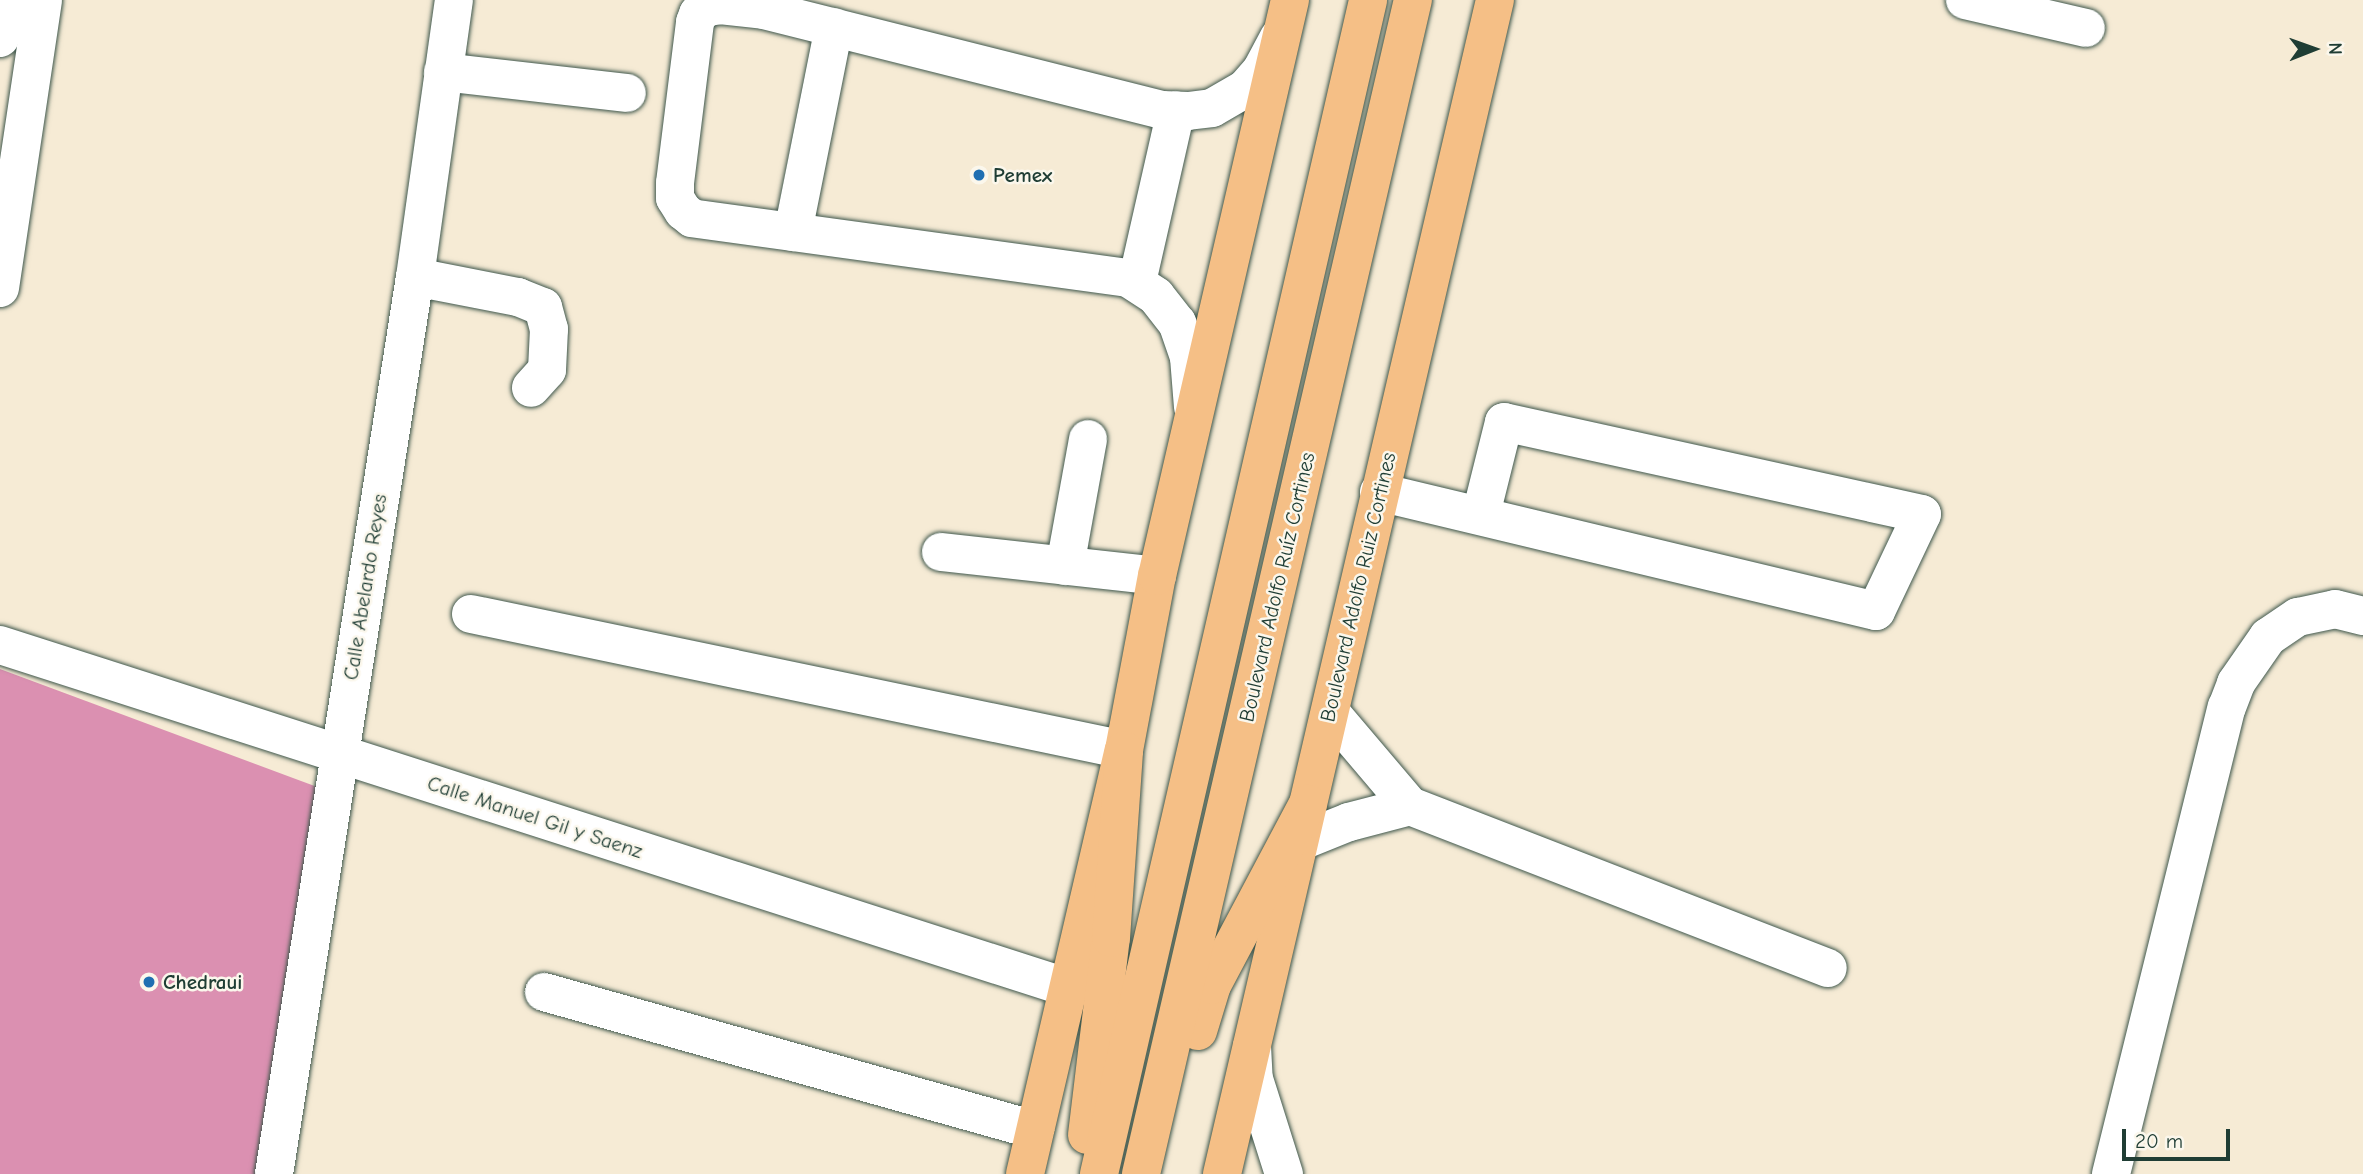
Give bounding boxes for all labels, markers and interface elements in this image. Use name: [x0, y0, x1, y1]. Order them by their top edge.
north arrow: [2279, 14, 2349, 84]
text: N: [2324, 42, 2346, 55]
place label: Pemex: [993, 162, 1052, 188]
marker: Pemex: [971, 167, 987, 183]
street label: Boulevard Adolfo Ruíz Cortines: [1234, 450, 1320, 724]
street label: Boulevard Adolfo Ruiz Cortines: [1315, 450, 1401, 724]
street label: Calle Abelardo Reyes: [338, 492, 392, 682]
street label: Calle Manuel Gil y Saenz: [424, 770, 646, 864]
place label: Chedraui: [163, 969, 242, 995]
marker: Chedraui: [141, 974, 157, 990]
scale bar: [2125, 1114, 2234, 1158]
text: 20 m: [2135, 1129, 2183, 1153]

